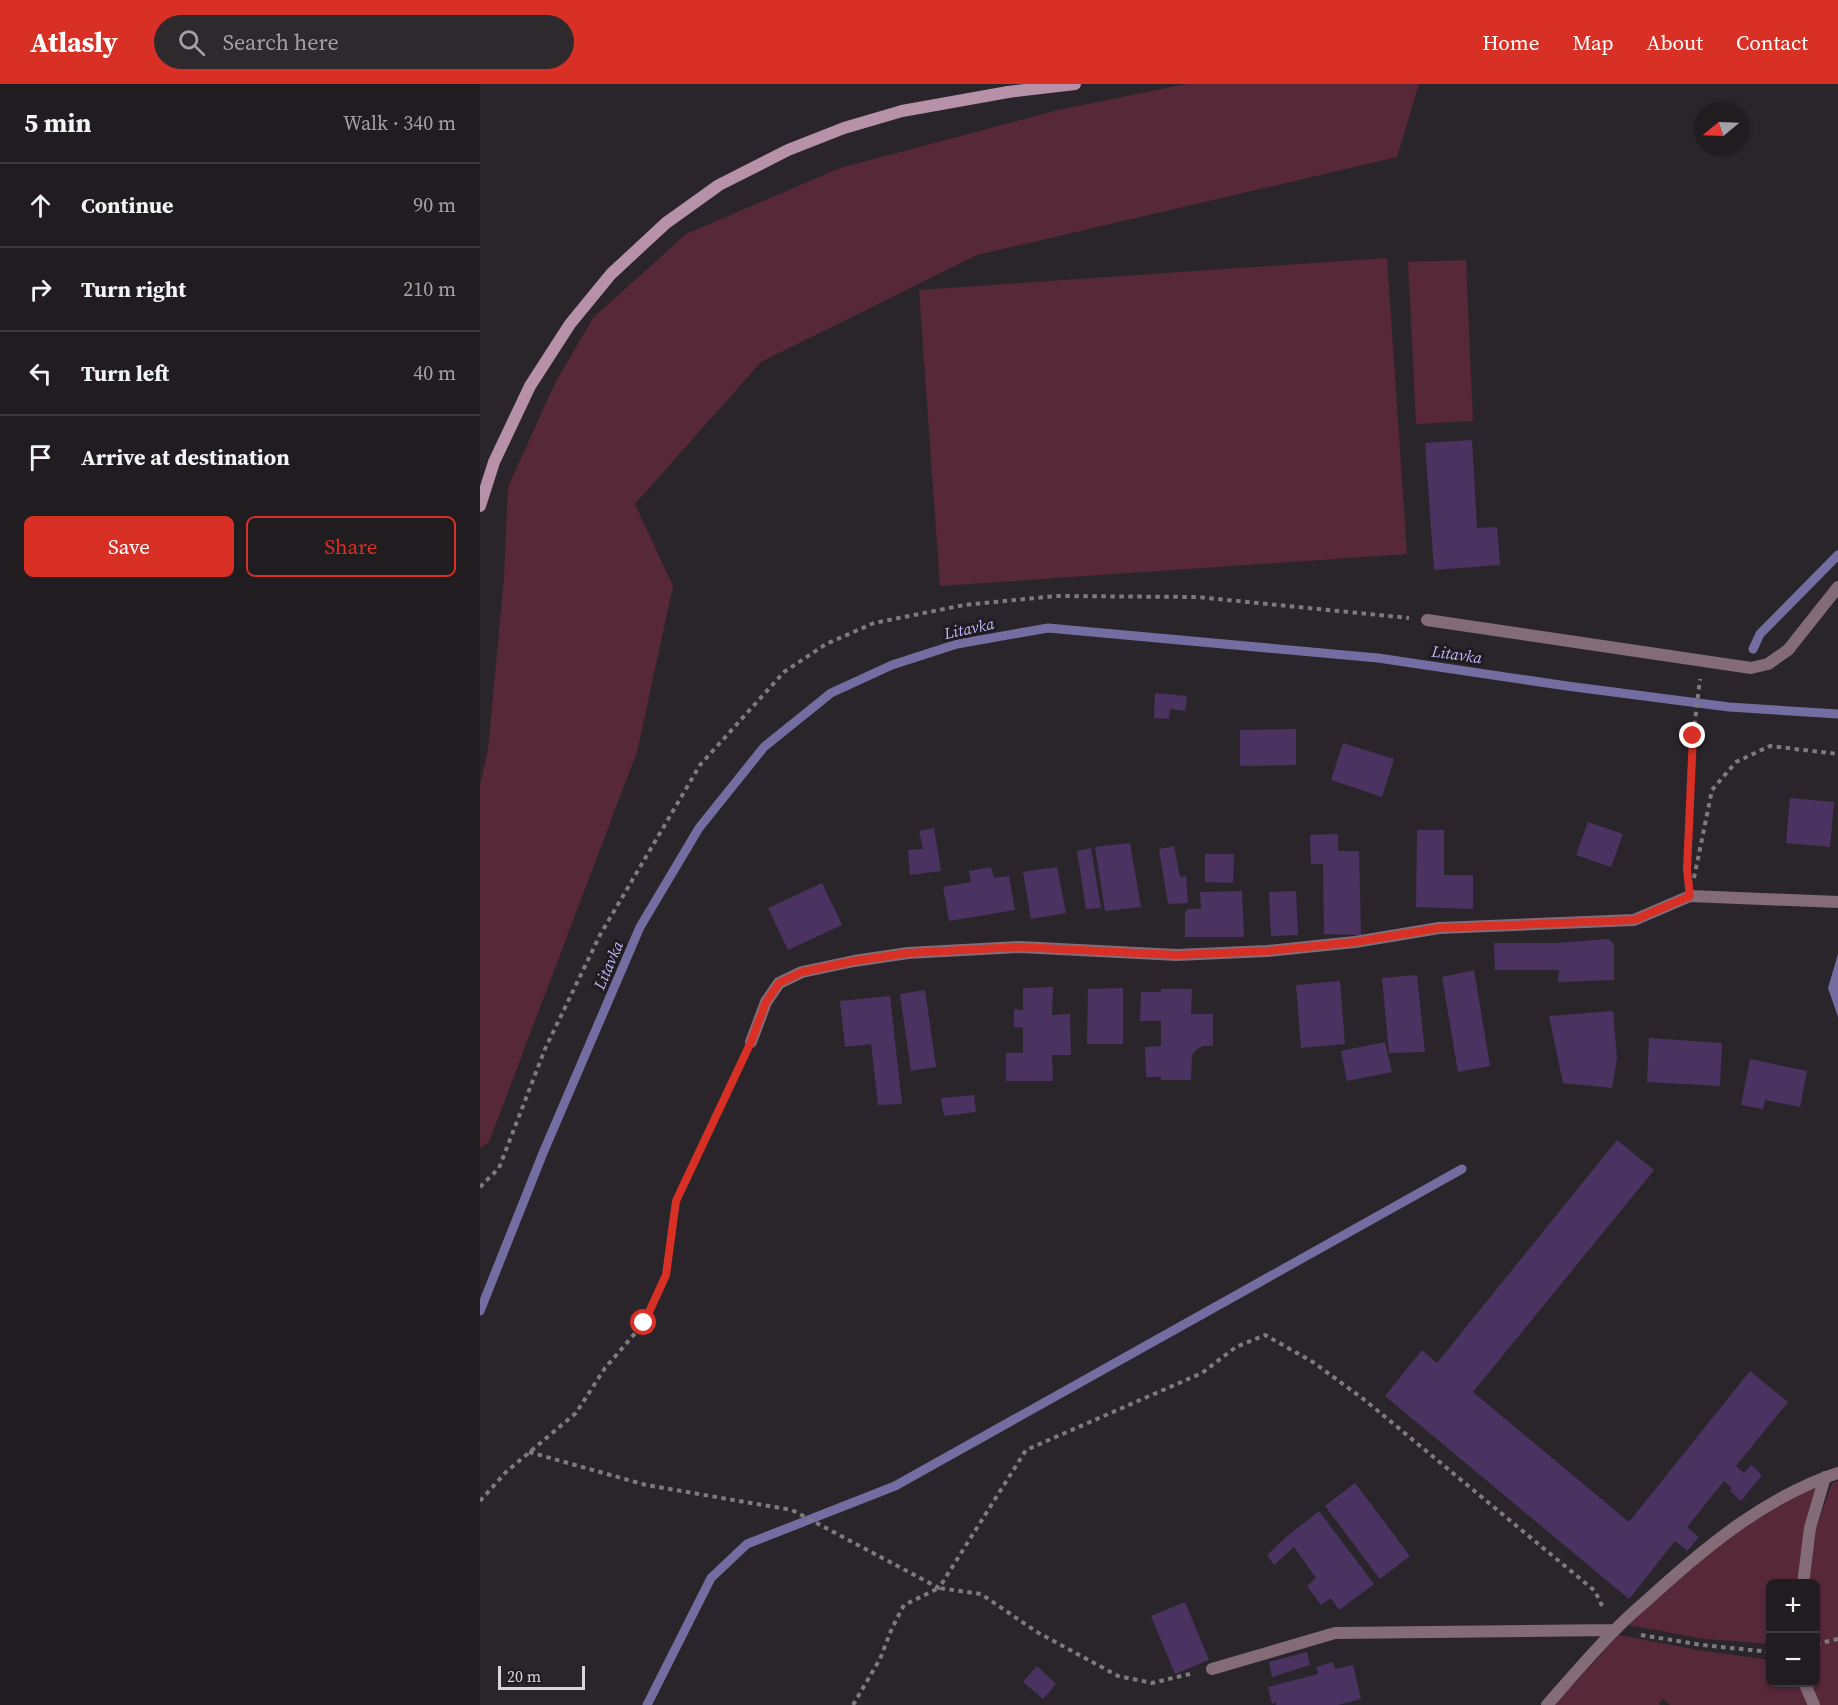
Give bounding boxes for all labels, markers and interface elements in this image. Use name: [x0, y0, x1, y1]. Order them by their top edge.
search box: [154, 15, 574, 69]
text: Atlasly: [30, 23, 118, 61]
icon: search: [175, 26, 208, 59]
text: Search here: [223, 27, 339, 57]
text: Home: [1482, 28, 1540, 57]
text: Map: [1573, 28, 1614, 57]
text: About: [1647, 28, 1703, 57]
text: Contact: [1736, 28, 1808, 57]
north arrow: [1694, 102, 1748, 156]
text: 5 min: [24, 105, 91, 141]
text: Walk · 340 m: [343, 109, 456, 137]
icon: ahead: [24, 189, 57, 222]
text: Continue: [81, 190, 174, 220]
text: 90 m: [413, 191, 456, 219]
icon: right: [24, 273, 57, 306]
text: Turn right: [81, 274, 186, 304]
text: 210 m: [403, 275, 456, 303]
icon: left: [24, 357, 57, 390]
text: Turn left: [81, 358, 169, 388]
text: 40 m: [413, 359, 456, 387]
icon: arrive: [24, 441, 57, 474]
text: Arrive at destination: [81, 442, 290, 472]
button: Save: [24, 516, 234, 577]
button: Share: [246, 516, 456, 577]
water label: Litavka: [941, 612, 997, 644]
water label: Litavka: [1429, 639, 1484, 669]
route end: [1679, 722, 1705, 748]
water label: Litavka: [588, 937, 628, 994]
route start: [630, 1309, 656, 1335]
map controls: [1766, 1579, 1820, 1687]
button: +: [1766, 1579, 1820, 1633]
button: −: [1766, 1633, 1820, 1687]
scale bar: [498, 1663, 585, 1690]
text: 20 m: [507, 1665, 541, 1687]

